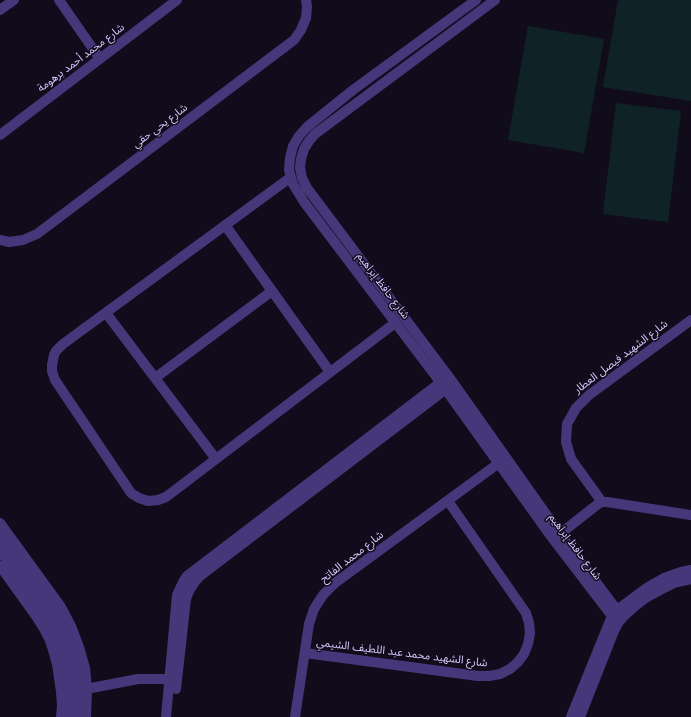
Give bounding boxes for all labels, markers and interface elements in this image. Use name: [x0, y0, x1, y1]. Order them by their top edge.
street label: شارع محمد أحمد برهومة: [35, 21, 127, 95]
street label: شارع يحي حقي: [130, 101, 190, 151]
street label: شارع حافظ إبراهيم: [354, 250, 412, 322]
street label: شارع الشهيد فيصل العطار: [571, 317, 671, 397]
street label: شارع حافظ إبراهيم: [546, 511, 604, 583]
street label: شارع محمد الفاتح: [318, 528, 386, 586]
street label: شارع الشهيد محمد عبد اللطيف الشيمي: [316, 636, 488, 670]

